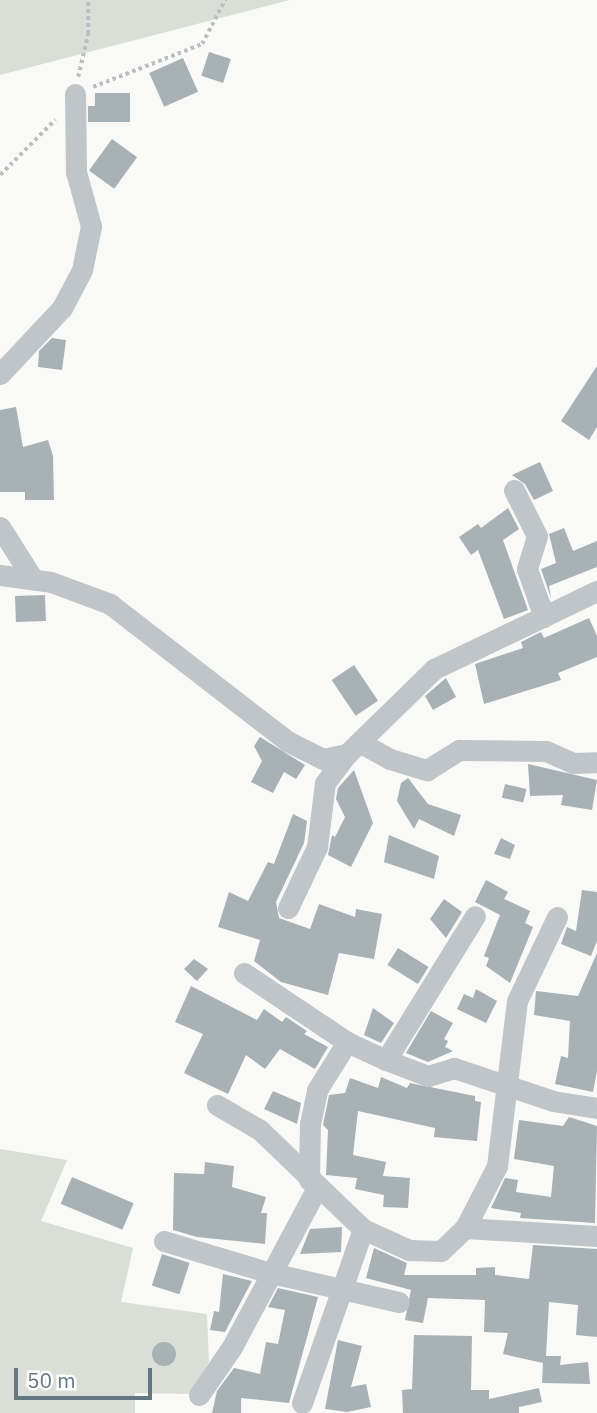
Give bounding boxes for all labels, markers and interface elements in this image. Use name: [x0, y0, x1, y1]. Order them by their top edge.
scale bar: [18, 1354, 156, 1398]
text: 50 m: [27, 1366, 76, 1394]

